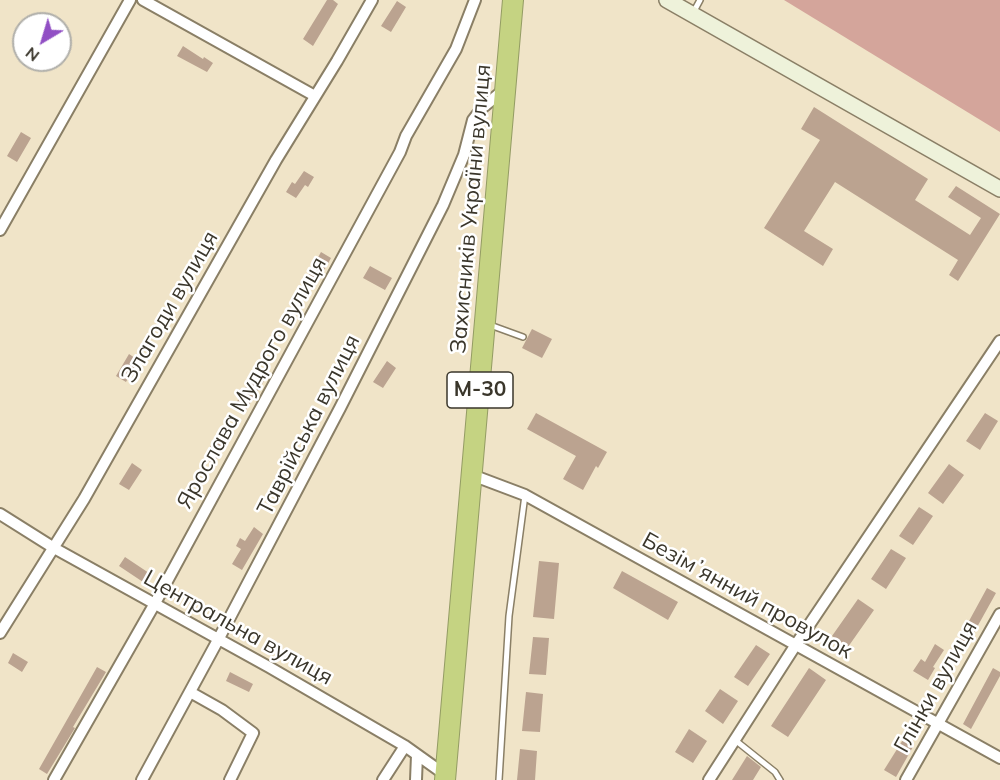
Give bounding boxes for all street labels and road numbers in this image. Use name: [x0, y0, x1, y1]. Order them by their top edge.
street label: Захисників України вулиця: [445, 63, 497, 355]
street label: Злагоди вулиця: [116, 227, 224, 387]
street label: Ярослава Мудрого вулиця: [172, 253, 332, 513]
street label: Таврійська вулиця: [252, 331, 366, 519]
road number: М-30: [447, 372, 513, 408]
street label: Безімʼянний провулок: [637, 527, 857, 665]
street label: Центральна вулиця: [139, 565, 337, 691]
street label: Глінки вулиця: [889, 617, 983, 757]

